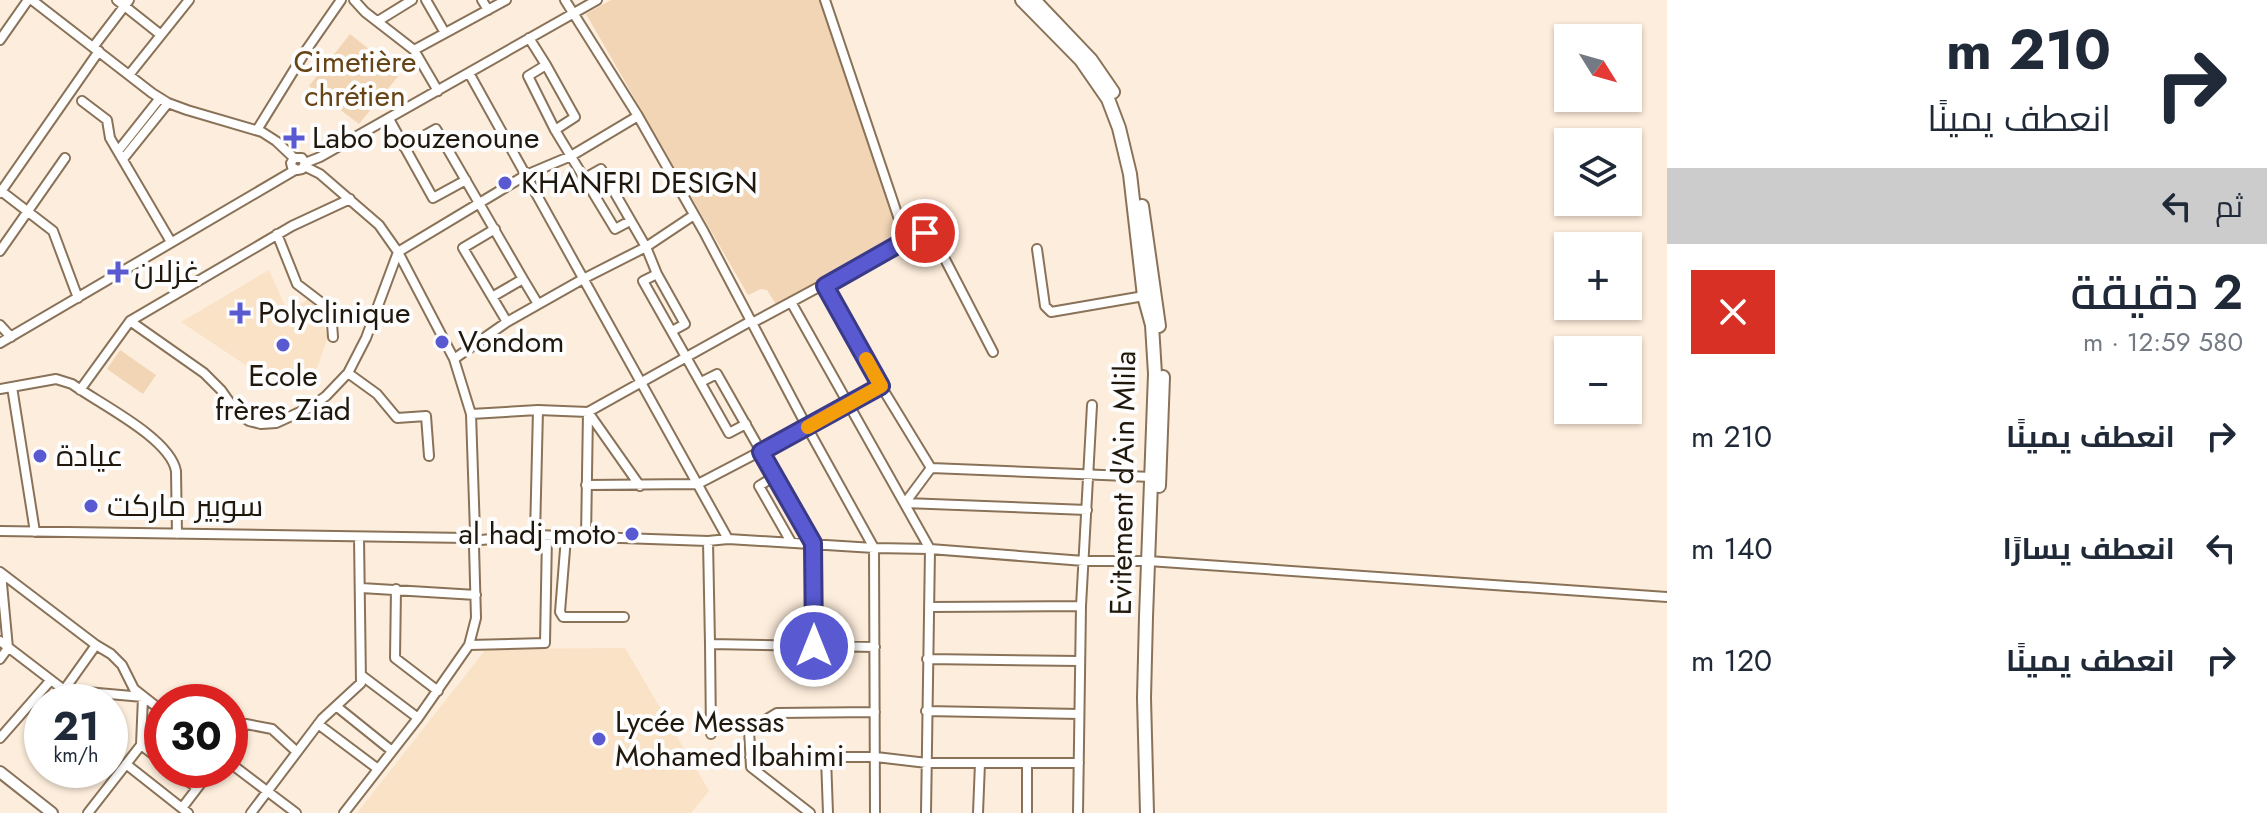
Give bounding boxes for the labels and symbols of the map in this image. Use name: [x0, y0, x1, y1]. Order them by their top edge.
north arrow: [1554, 24, 1642, 112]
park label: Cimetière chrétien: [294, 40, 416, 117]
place label: Labo bouzenoune: [312, 116, 540, 159]
marker: Labo bouzenoune: [283, 127, 305, 149]
place label: KHANFRI DESIGN: [521, 161, 758, 204]
marker: KHANFRI DESIGN: [496, 174, 514, 192]
pin: [891, 199, 959, 267]
place label: غزلان: [134, 250, 200, 293]
marker: غزلان: [109, 263, 127, 281]
place label: Polyclinique: [258, 291, 410, 334]
marker: Polyclinique: [229, 302, 251, 324]
place label: Vondom: [458, 320, 564, 363]
marker: Vondom: [433, 333, 451, 351]
marker: Ecole frères Ziad: [274, 336, 292, 354]
street label: Evitement d'Ain Mlila: [1099, 350, 1146, 616]
place label: Ecole frères Ziad: [215, 354, 351, 431]
place label: عيادة: [56, 434, 123, 477]
marker: عيادة: [31, 447, 49, 465]
place label: سوبير ماركت: [107, 484, 263, 527]
marker: سوبير ماركت: [82, 497, 100, 515]
place label: al hadj moto: [459, 512, 616, 555]
marker: al hadj moto: [623, 525, 641, 543]
position arrow: [772, 604, 856, 688]
speed limit sign: 30: [144, 684, 248, 788]
place label: Lycée Messas Mohamed Ibahimi: [615, 700, 844, 777]
marker: Lycée Messas Mohamed Ibahimi: [590, 730, 608, 748]

